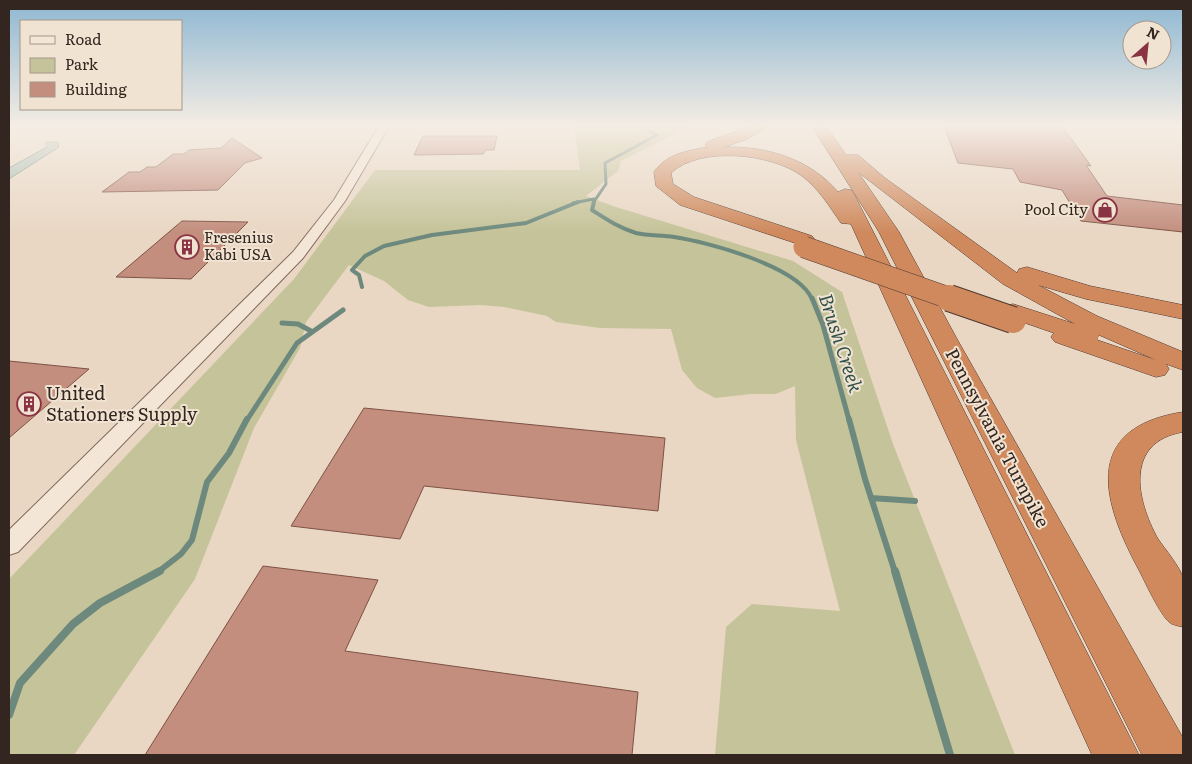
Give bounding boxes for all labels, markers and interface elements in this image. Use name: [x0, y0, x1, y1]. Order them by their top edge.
legend: [20, 20, 182, 110]
north arrow: [1122, 20, 1172, 70]
text: N: [1144, 21, 1163, 44]
text: Road: [65, 27, 101, 50]
text: Park: [65, 52, 99, 75]
text: Building: [65, 77, 127, 100]
place label: Pool City: [1024, 197, 1088, 220]
shop icon: Pool City: [1092, 197, 1118, 223]
place label: Fresenius Kabi USA: [204, 225, 273, 265]
building icon: Fresenius Kabi USA: [174, 234, 200, 260]
water label: Brush Creek: [813, 290, 871, 396]
street label: Pennsylvania Turnpike: [940, 343, 1057, 532]
place label: United Stationers Supply: [46, 379, 198, 427]
building icon: United Stationers Supply: [16, 391, 42, 417]

